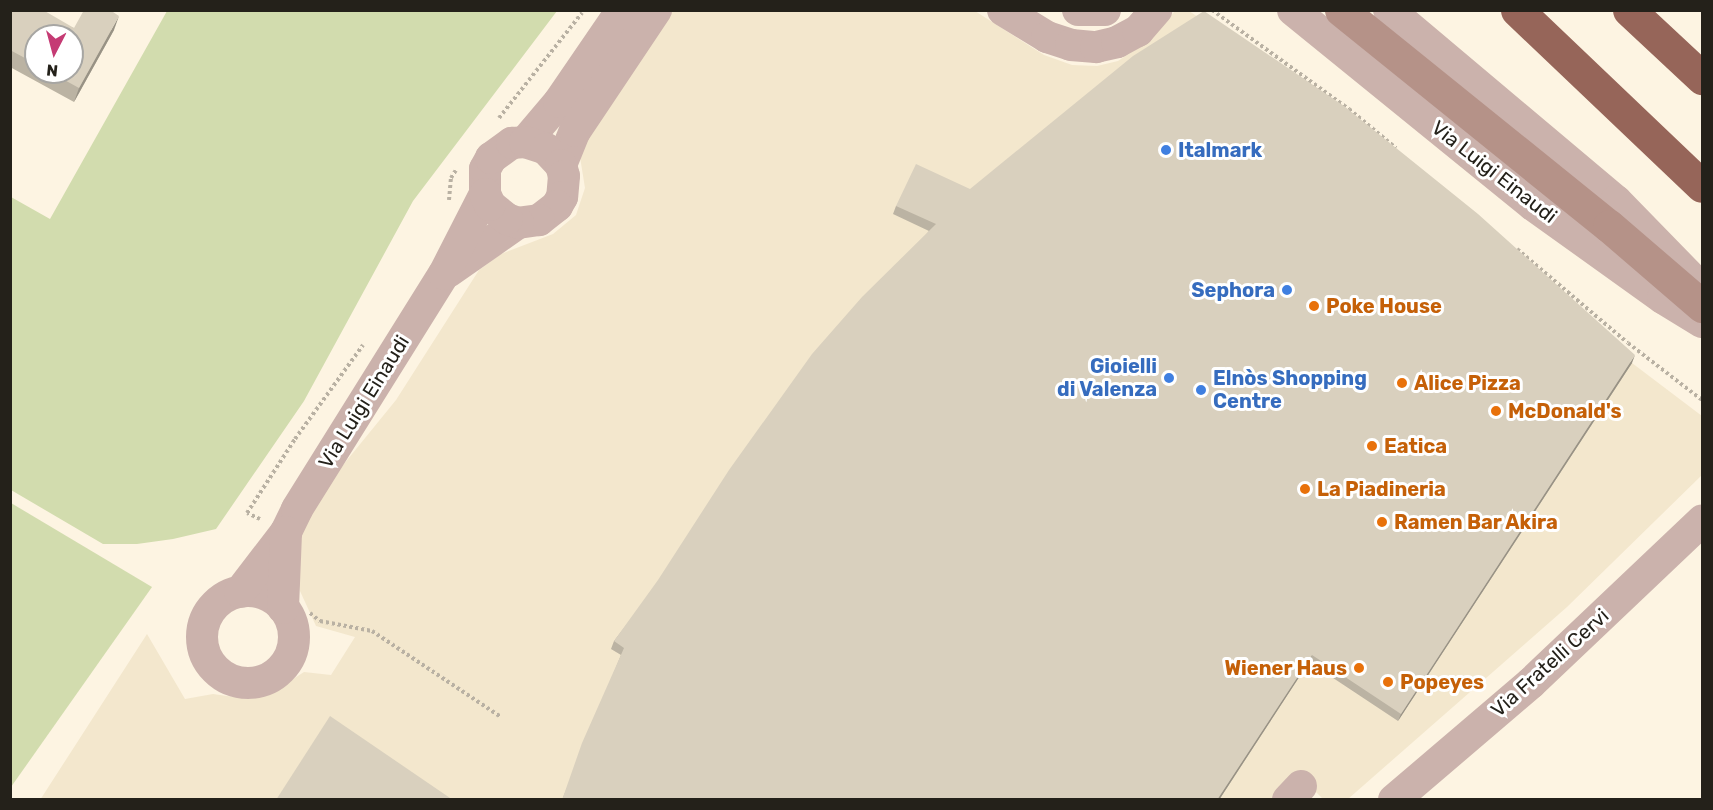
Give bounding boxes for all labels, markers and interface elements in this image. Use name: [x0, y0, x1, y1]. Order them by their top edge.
north arrow: [24, 24, 84, 84]
text: N: [46, 60, 59, 80]
street label: Via Luigi Einaudi: [1427, 116, 1561, 228]
place label: Italmark: [1178, 138, 1262, 162]
marker: Italmark: [1159, 143, 1173, 157]
place label: Sephora: [1191, 278, 1275, 302]
marker: Sephora: [1280, 283, 1294, 297]
place label: Poke House: [1326, 294, 1442, 318]
marker: Poke House: [1307, 299, 1321, 313]
street label: Via Luigi Einaudi: [313, 331, 415, 473]
place label: Gioielli di Valenza: [1057, 354, 1157, 401]
place label: Elnòs Shopping Centre: [1213, 366, 1367, 413]
marker: Gioielli di Valenza: [1162, 371, 1176, 385]
place label: Alice Pizza: [1414, 371, 1521, 395]
marker: Alice Pizza: [1395, 376, 1409, 390]
marker: Elnòs Shopping Centre: [1194, 383, 1208, 397]
place label: McDonald's: [1508, 399, 1621, 423]
marker: McDonald's: [1489, 404, 1503, 418]
place label: Eatica: [1384, 434, 1447, 458]
marker: Eatica: [1365, 439, 1379, 453]
place label: La Piadineria: [1317, 477, 1446, 501]
marker: La Piadineria: [1298, 482, 1312, 496]
place label: Ramen Bar Akira: [1394, 510, 1559, 534]
marker: Ramen Bar Akira: [1375, 515, 1389, 529]
street label: Via Fratelli Cervi: [1486, 604, 1614, 722]
place label: Wiener Haus: [1224, 656, 1347, 680]
marker: Wiener Haus: [1352, 661, 1366, 675]
place label: Popeyes: [1400, 670, 1484, 694]
marker: Popeyes: [1381, 675, 1395, 689]

